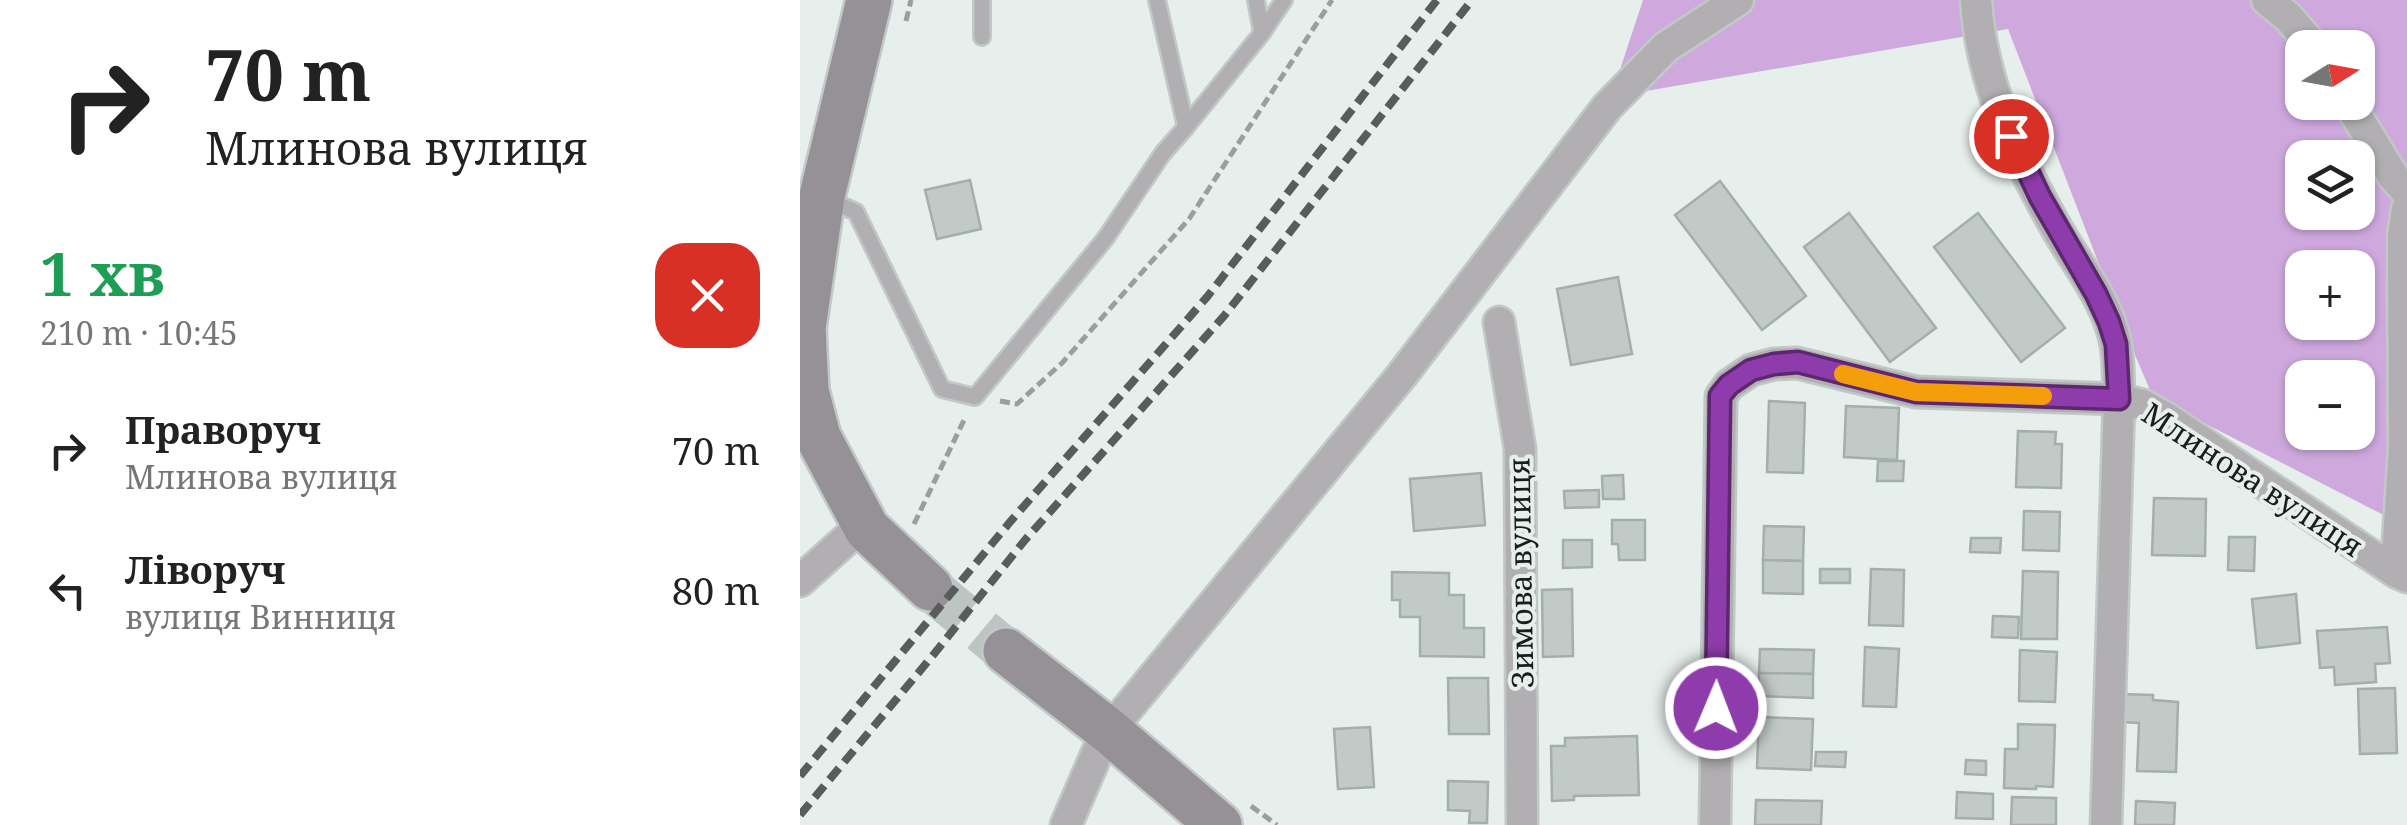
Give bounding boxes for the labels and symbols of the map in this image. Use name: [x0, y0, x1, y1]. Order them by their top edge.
north arrow: [2285, 30, 2375, 120]
pin: [1969, 94, 2054, 179]
street label: Млинова вулиця: [2135, 392, 2371, 566]
street label: Зимова вулиця: [1497, 457, 1543, 689]
position arrow: [1664, 656, 1768, 760]

